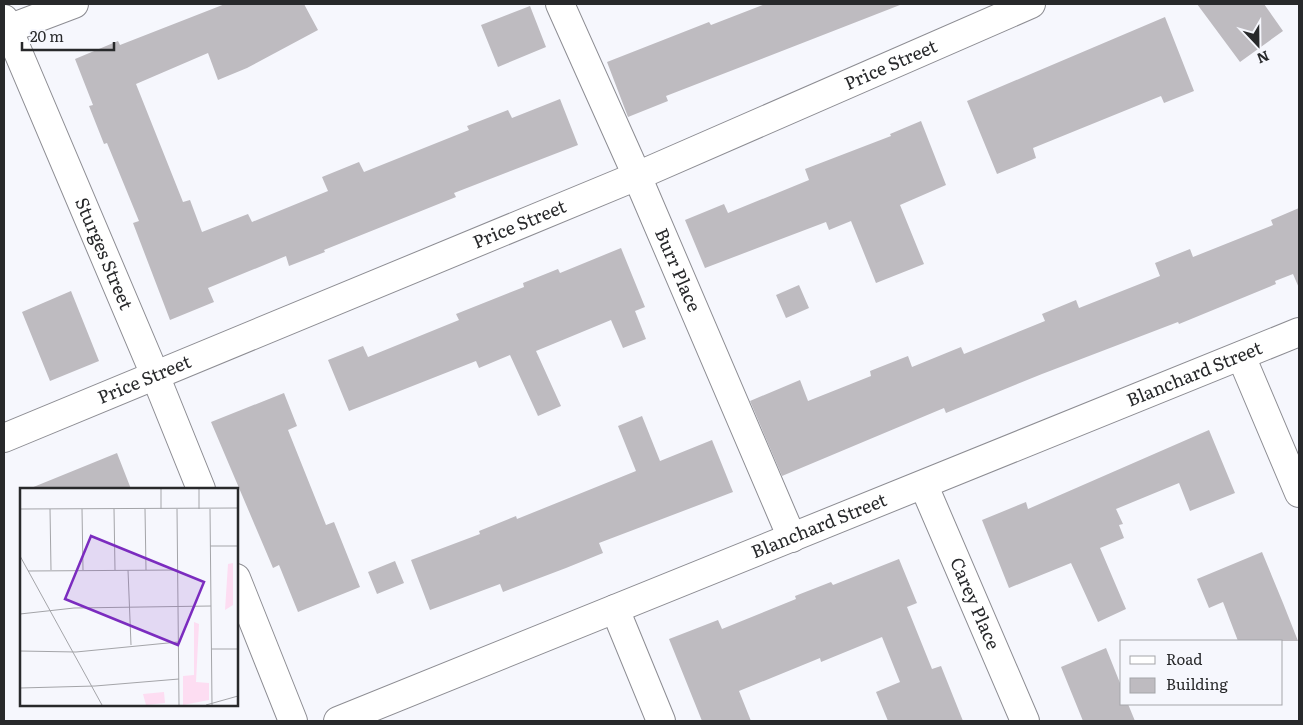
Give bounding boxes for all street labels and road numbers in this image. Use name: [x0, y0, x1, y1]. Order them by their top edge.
street label: Price Street: [840, 31, 942, 96]
street label: Price Street: [468, 192, 570, 255]
street label: Sturges Street: [69, 193, 141, 314]
street label: Burr Place: [649, 224, 709, 316]
street label: Blanchard Street: [1122, 333, 1266, 412]
street label: Price Street: [93, 347, 195, 410]
street label: Blanchard Street: [747, 485, 891, 564]
street label: Carey Place: [944, 553, 1008, 653]

